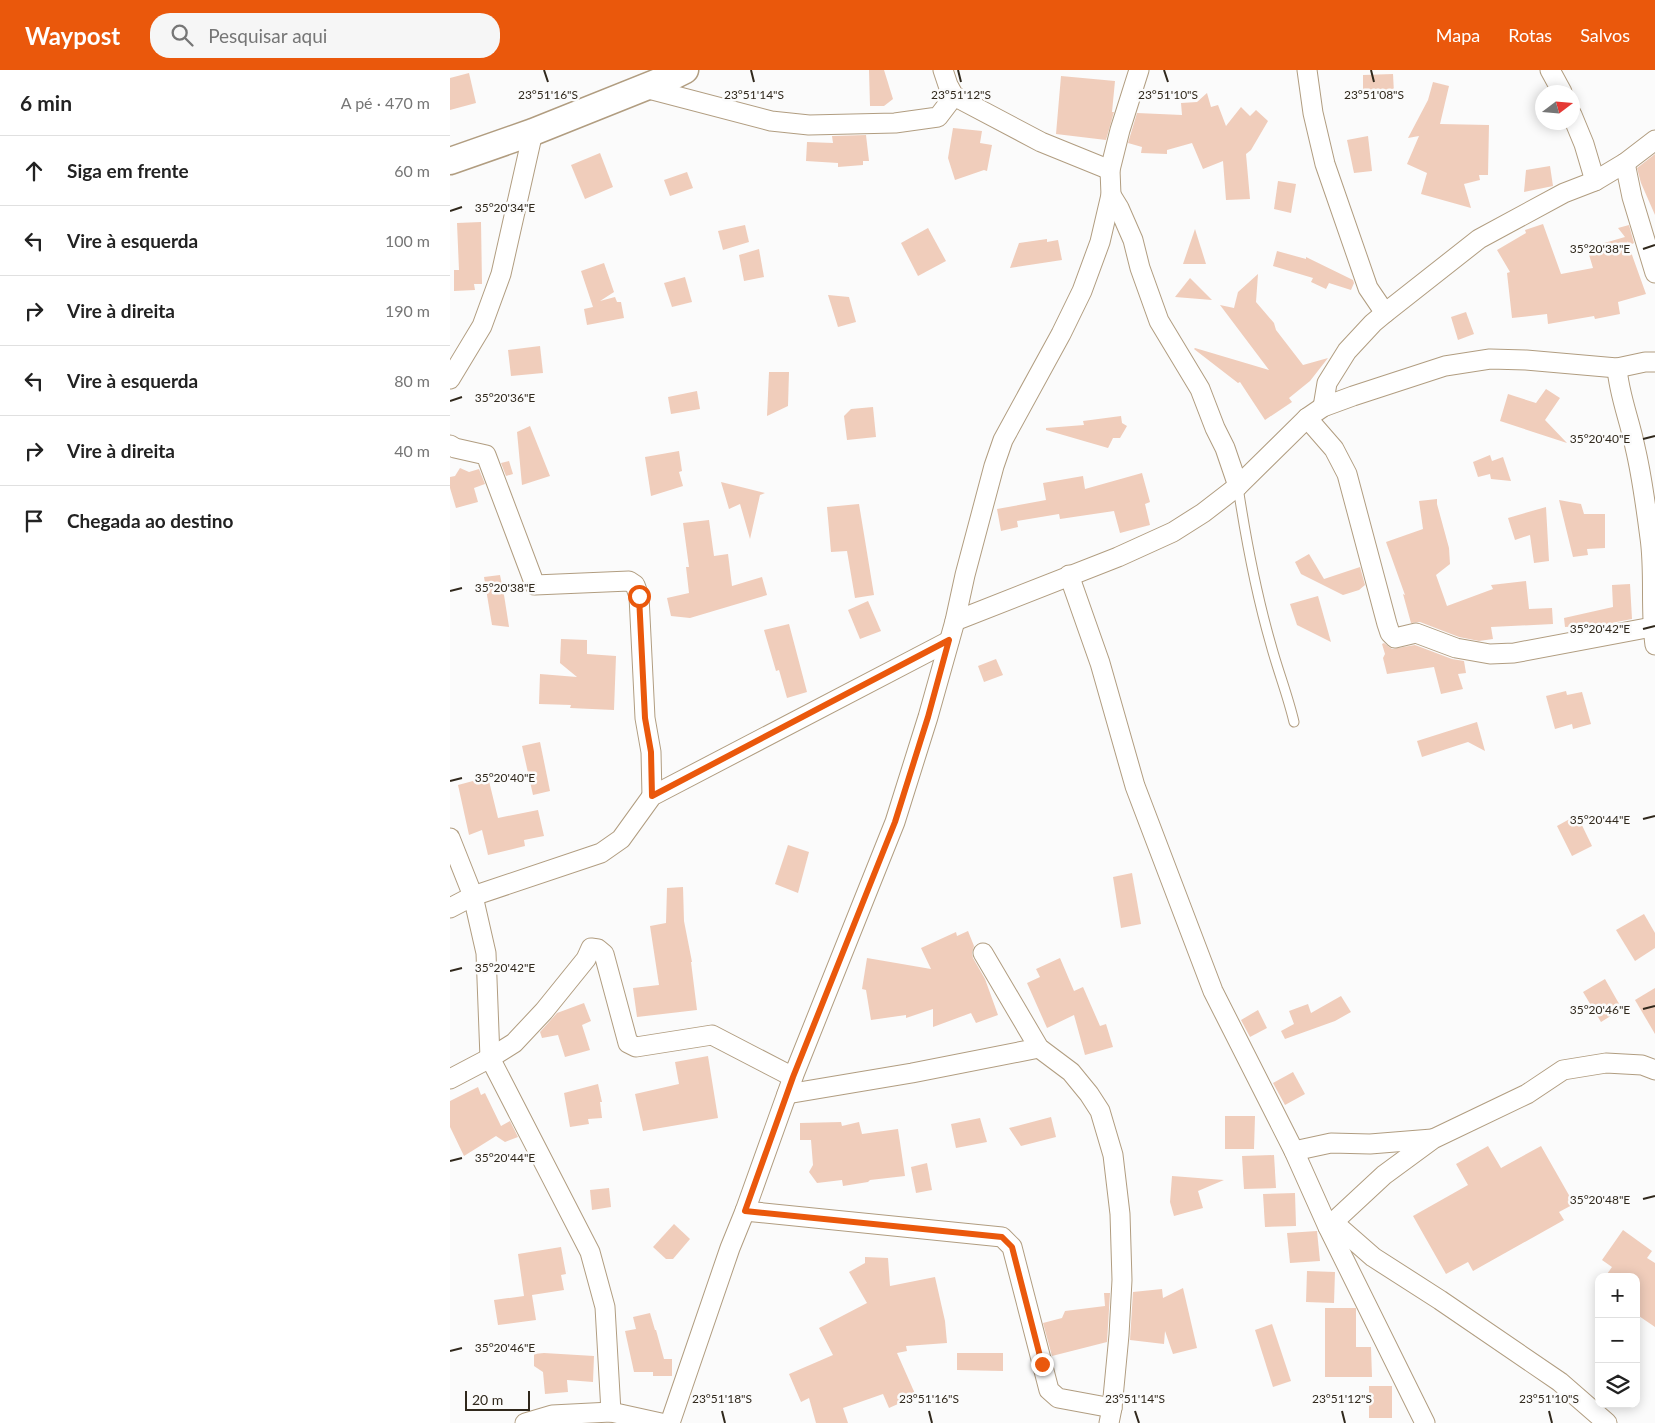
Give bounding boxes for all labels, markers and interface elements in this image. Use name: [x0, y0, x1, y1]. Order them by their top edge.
search box: [150, 13, 500, 58]
text: Waypost: [25, 21, 120, 50]
icon: search: [168, 21, 196, 49]
text: Pesquisar aqui: [208, 24, 327, 47]
text: Mapa: [1436, 24, 1480, 46]
text: Rotas: [1508, 24, 1552, 46]
text: Salvos: [1580, 24, 1630, 46]
north arrow: [1535, 85, 1580, 130]
text: 23°51'16"S: [518, 87, 578, 102]
text: 23°51'14"S: [724, 87, 784, 102]
text: 23°51'12"S: [931, 87, 991, 102]
text: 23°51'10"S: [1138, 87, 1198, 102]
text: 23°51'08"S: [1344, 87, 1404, 102]
text: 6 min: [20, 90, 72, 115]
text: A pé · 470 m: [341, 93, 430, 112]
icon: ahead: [20, 157, 48, 185]
text: Siga em frente: [67, 159, 189, 182]
text: 60 m: [394, 161, 430, 180]
text: 35°20'34"E: [475, 200, 535, 215]
icon: left: [20, 227, 48, 255]
text: Vire à esquerda: [67, 229, 198, 252]
text: 100 m: [385, 231, 430, 250]
text: 35°20'38"E: [1570, 241, 1630, 256]
icon: right: [20, 297, 48, 325]
text: Vire à direita: [67, 299, 175, 322]
text: 190 m: [385, 301, 430, 320]
icon: left: [20, 367, 48, 395]
text: Vire à esquerda: [67, 369, 198, 392]
text: 80 m: [394, 371, 430, 390]
text: 35°20'36"E: [475, 390, 535, 405]
text: 35°20'40"E: [1570, 431, 1630, 446]
icon: right: [20, 437, 48, 465]
text: Vire à direita: [67, 439, 175, 462]
text: 40 m: [394, 441, 430, 460]
icon: arrive: [20, 507, 48, 535]
text: Chegada ao destino: [67, 509, 233, 532]
text: 35°20'38"E: [475, 580, 535, 595]
route start: [628, 585, 651, 608]
text: 35°20'42"E: [1570, 621, 1630, 636]
text: 35°20'40"E: [475, 770, 535, 785]
text: 35°20'44"E: [1570, 812, 1630, 827]
text: 35°20'42"E: [475, 960, 535, 975]
text: 35°20'46"E: [1570, 1002, 1630, 1017]
text: 35°20'44"E: [475, 1150, 535, 1165]
text: 35°20'48"E: [1570, 1192, 1630, 1207]
map controls: [1595, 1273, 1640, 1408]
button: +: [1595, 1273, 1640, 1318]
button: −: [1595, 1318, 1640, 1363]
text: 35°20'46"E: [475, 1340, 535, 1355]
route end: [1031, 1353, 1054, 1376]
button: layers: [1595, 1363, 1640, 1408]
scale bar: [465, 1388, 530, 1411]
text: 20 m: [472, 1391, 503, 1408]
text: 23°51'18"S: [692, 1391, 752, 1406]
text: 23°51'16"S: [899, 1391, 959, 1406]
text: 23°51'14"S: [1105, 1391, 1165, 1406]
text: 23°51'12"S: [1312, 1391, 1372, 1406]
text: 23°51'10"S: [1519, 1391, 1579, 1406]

